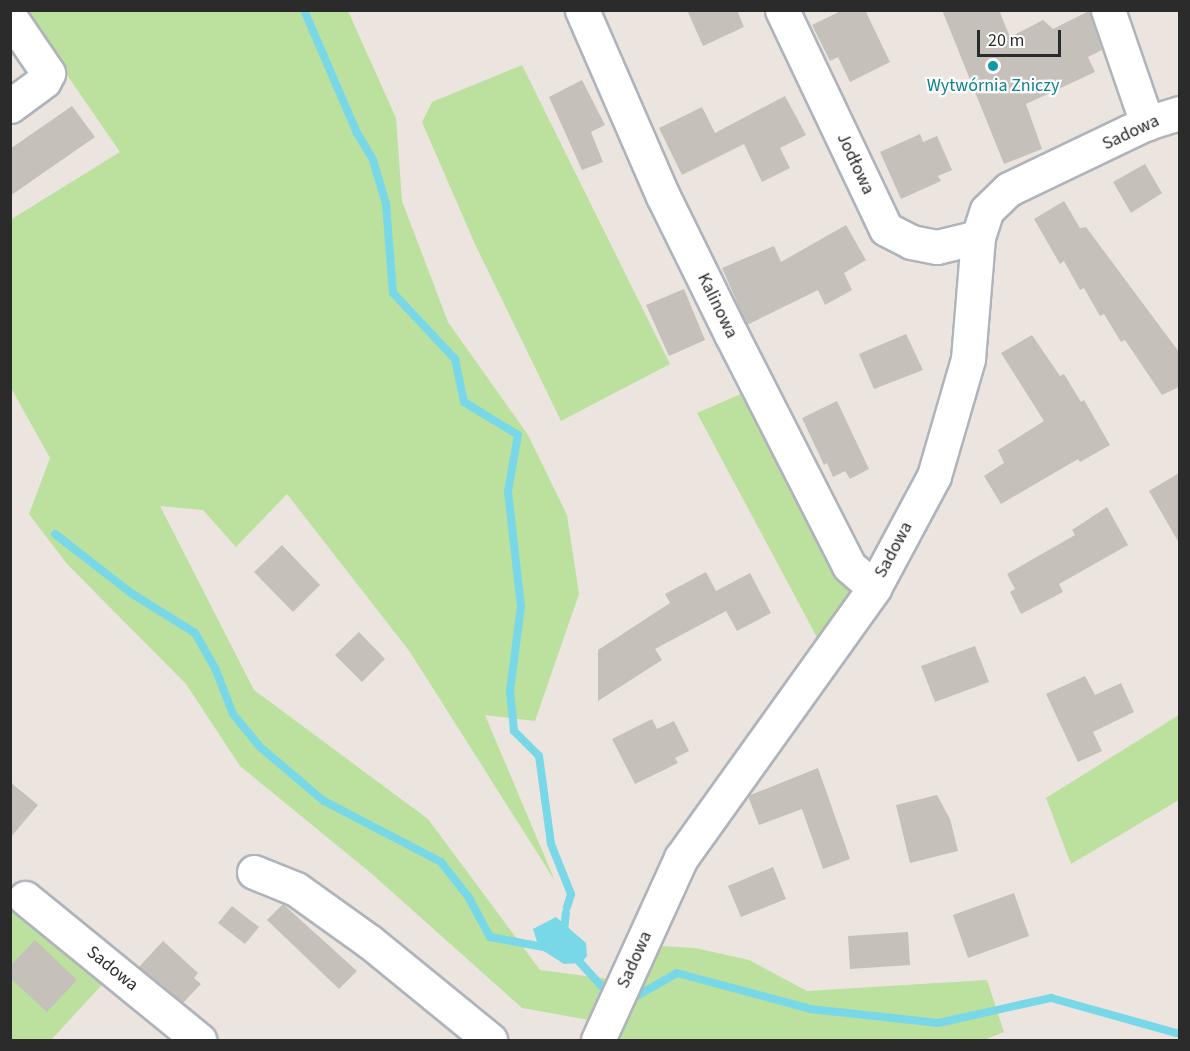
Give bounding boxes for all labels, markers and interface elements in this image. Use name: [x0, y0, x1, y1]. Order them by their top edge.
scale bar: [980, 18, 1064, 56]
text: 20 m: [988, 28, 1024, 53]
marker: Wytwórnia Zniczy: [986, 59, 1000, 73]
place label: Wytwórnia Zniczy: [927, 75, 1059, 97]
street label: Sadowa: [1099, 110, 1163, 156]
street label: Jodłowa: [831, 130, 879, 198]
street label: Kalinowa: [692, 270, 742, 342]
street label: Sadowa: [870, 518, 918, 582]
street label: Sadowa: [613, 928, 657, 992]
street label: Sadowa: [82, 942, 142, 996]

